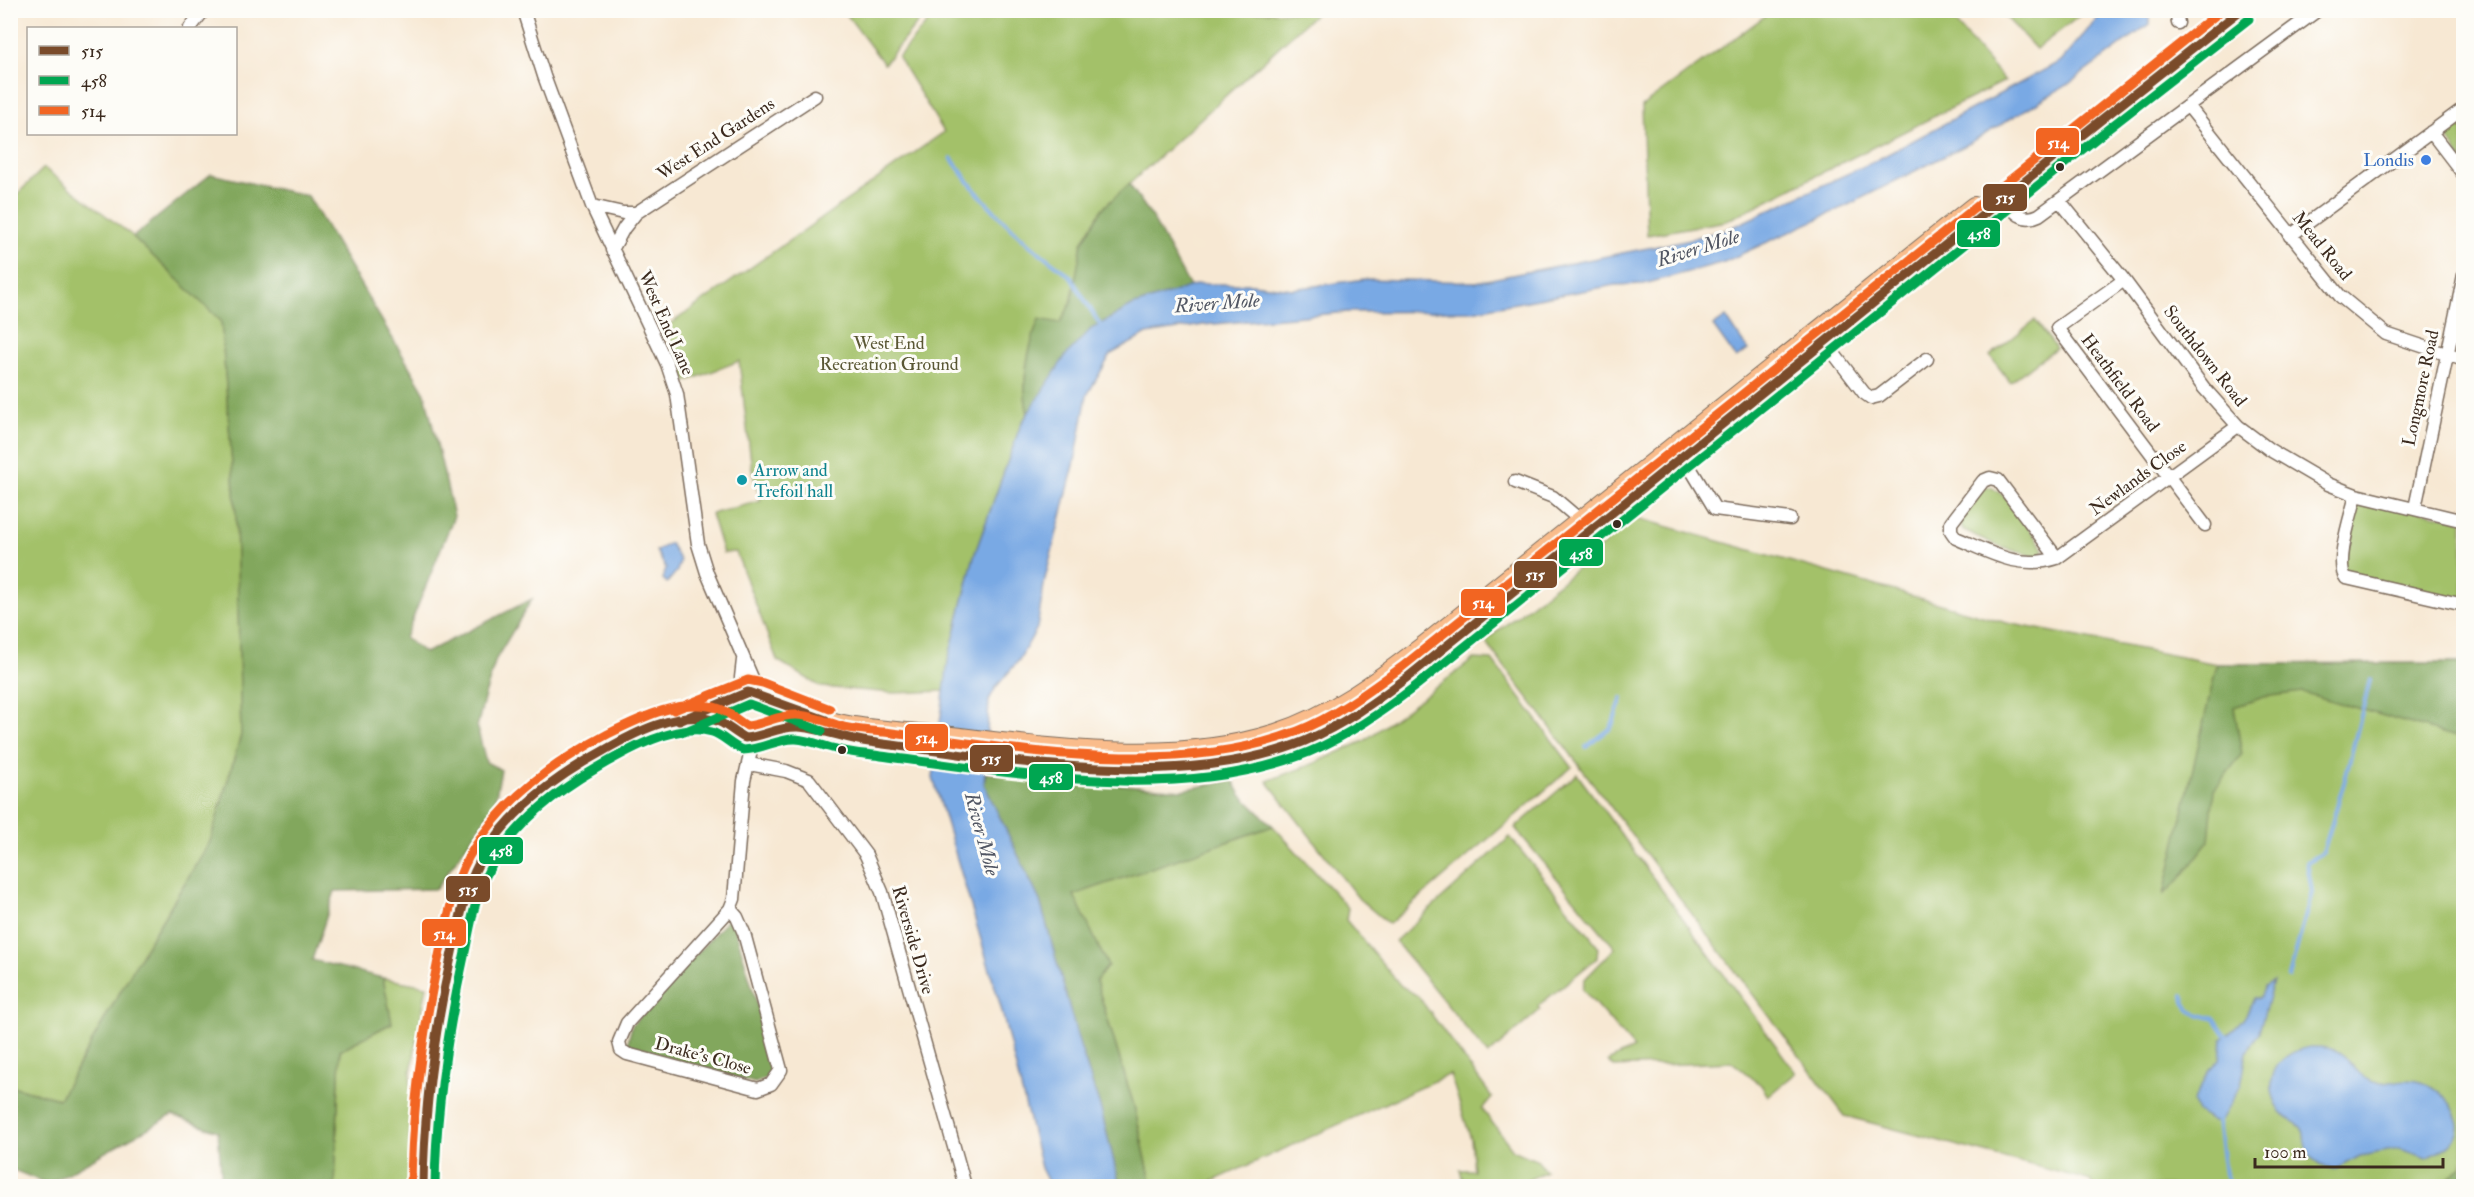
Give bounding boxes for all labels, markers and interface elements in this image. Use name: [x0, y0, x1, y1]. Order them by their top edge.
legend: [27, 27, 237, 135]
text: 515: [81, 40, 103, 63]
text: 458: [81, 70, 107, 93]
street label: West End Gardens: [652, 92, 779, 186]
text: 514: [81, 100, 106, 123]
line badge: 514: [2035, 127, 2080, 156]
text: 514: [2047, 133, 2070, 153]
place label: Londis: [2363, 149, 2414, 172]
marker: Londis: [2419, 153, 2433, 167]
unlabelled marker: [2054, 161, 2066, 173]
line badge: 515: [1982, 183, 2028, 212]
text: 515: [1995, 188, 2016, 208]
street label: Mead Road: [2287, 207, 2357, 285]
line badge: 458: [1956, 219, 2001, 248]
water label: River Mole: [1653, 223, 1743, 273]
text: 458: [1966, 224, 1991, 244]
street label: West End Lane: [632, 266, 699, 379]
water label: River Mole: [1173, 288, 1261, 319]
street label: Southdown Road: [2158, 301, 2252, 411]
street label: Longmore Road: [2397, 328, 2445, 448]
street label: Heathfield Road: [2076, 329, 2164, 437]
park label: West End Recreation Ground: [819, 332, 959, 376]
street label: Newlands Close: [2085, 435, 2191, 521]
place label: Arrow and Trefoil hall: [753, 459, 834, 503]
marker: Arrow and Trefoil hall: [735, 473, 749, 487]
unlabelled marker: [1611, 518, 1623, 530]
line badge: 458: [1558, 538, 1604, 567]
text: 458: [1568, 544, 1593, 564]
line badge: 515: [1513, 560, 1558, 589]
text: 515: [1525, 565, 1546, 585]
line badge: 514: [1460, 588, 1506, 617]
text: 514: [1472, 593, 1495, 613]
line badge: 514: [904, 723, 949, 752]
text: 514: [915, 728, 938, 748]
unlabelled marker: [836, 744, 848, 756]
line badge: 515: [969, 744, 1014, 773]
text: 515: [981, 749, 1002, 769]
line badge: 458: [1028, 763, 1074, 791]
text: 458: [1038, 768, 1063, 788]
water label: River Mole: [959, 789, 1005, 879]
line badge: 458: [478, 836, 524, 865]
text: 458: [488, 841, 513, 861]
line badge: 515: [445, 875, 491, 903]
text: 515: [458, 880, 479, 900]
street label: Riverside Drive: [887, 883, 940, 997]
line badge: 514: [421, 918, 467, 947]
text: 514: [433, 924, 456, 944]
street label: Drake's Close: [652, 1032, 754, 1080]
scale bar: [2255, 1131, 2442, 1169]
text: 100 m: [2264, 1141, 2307, 1164]

